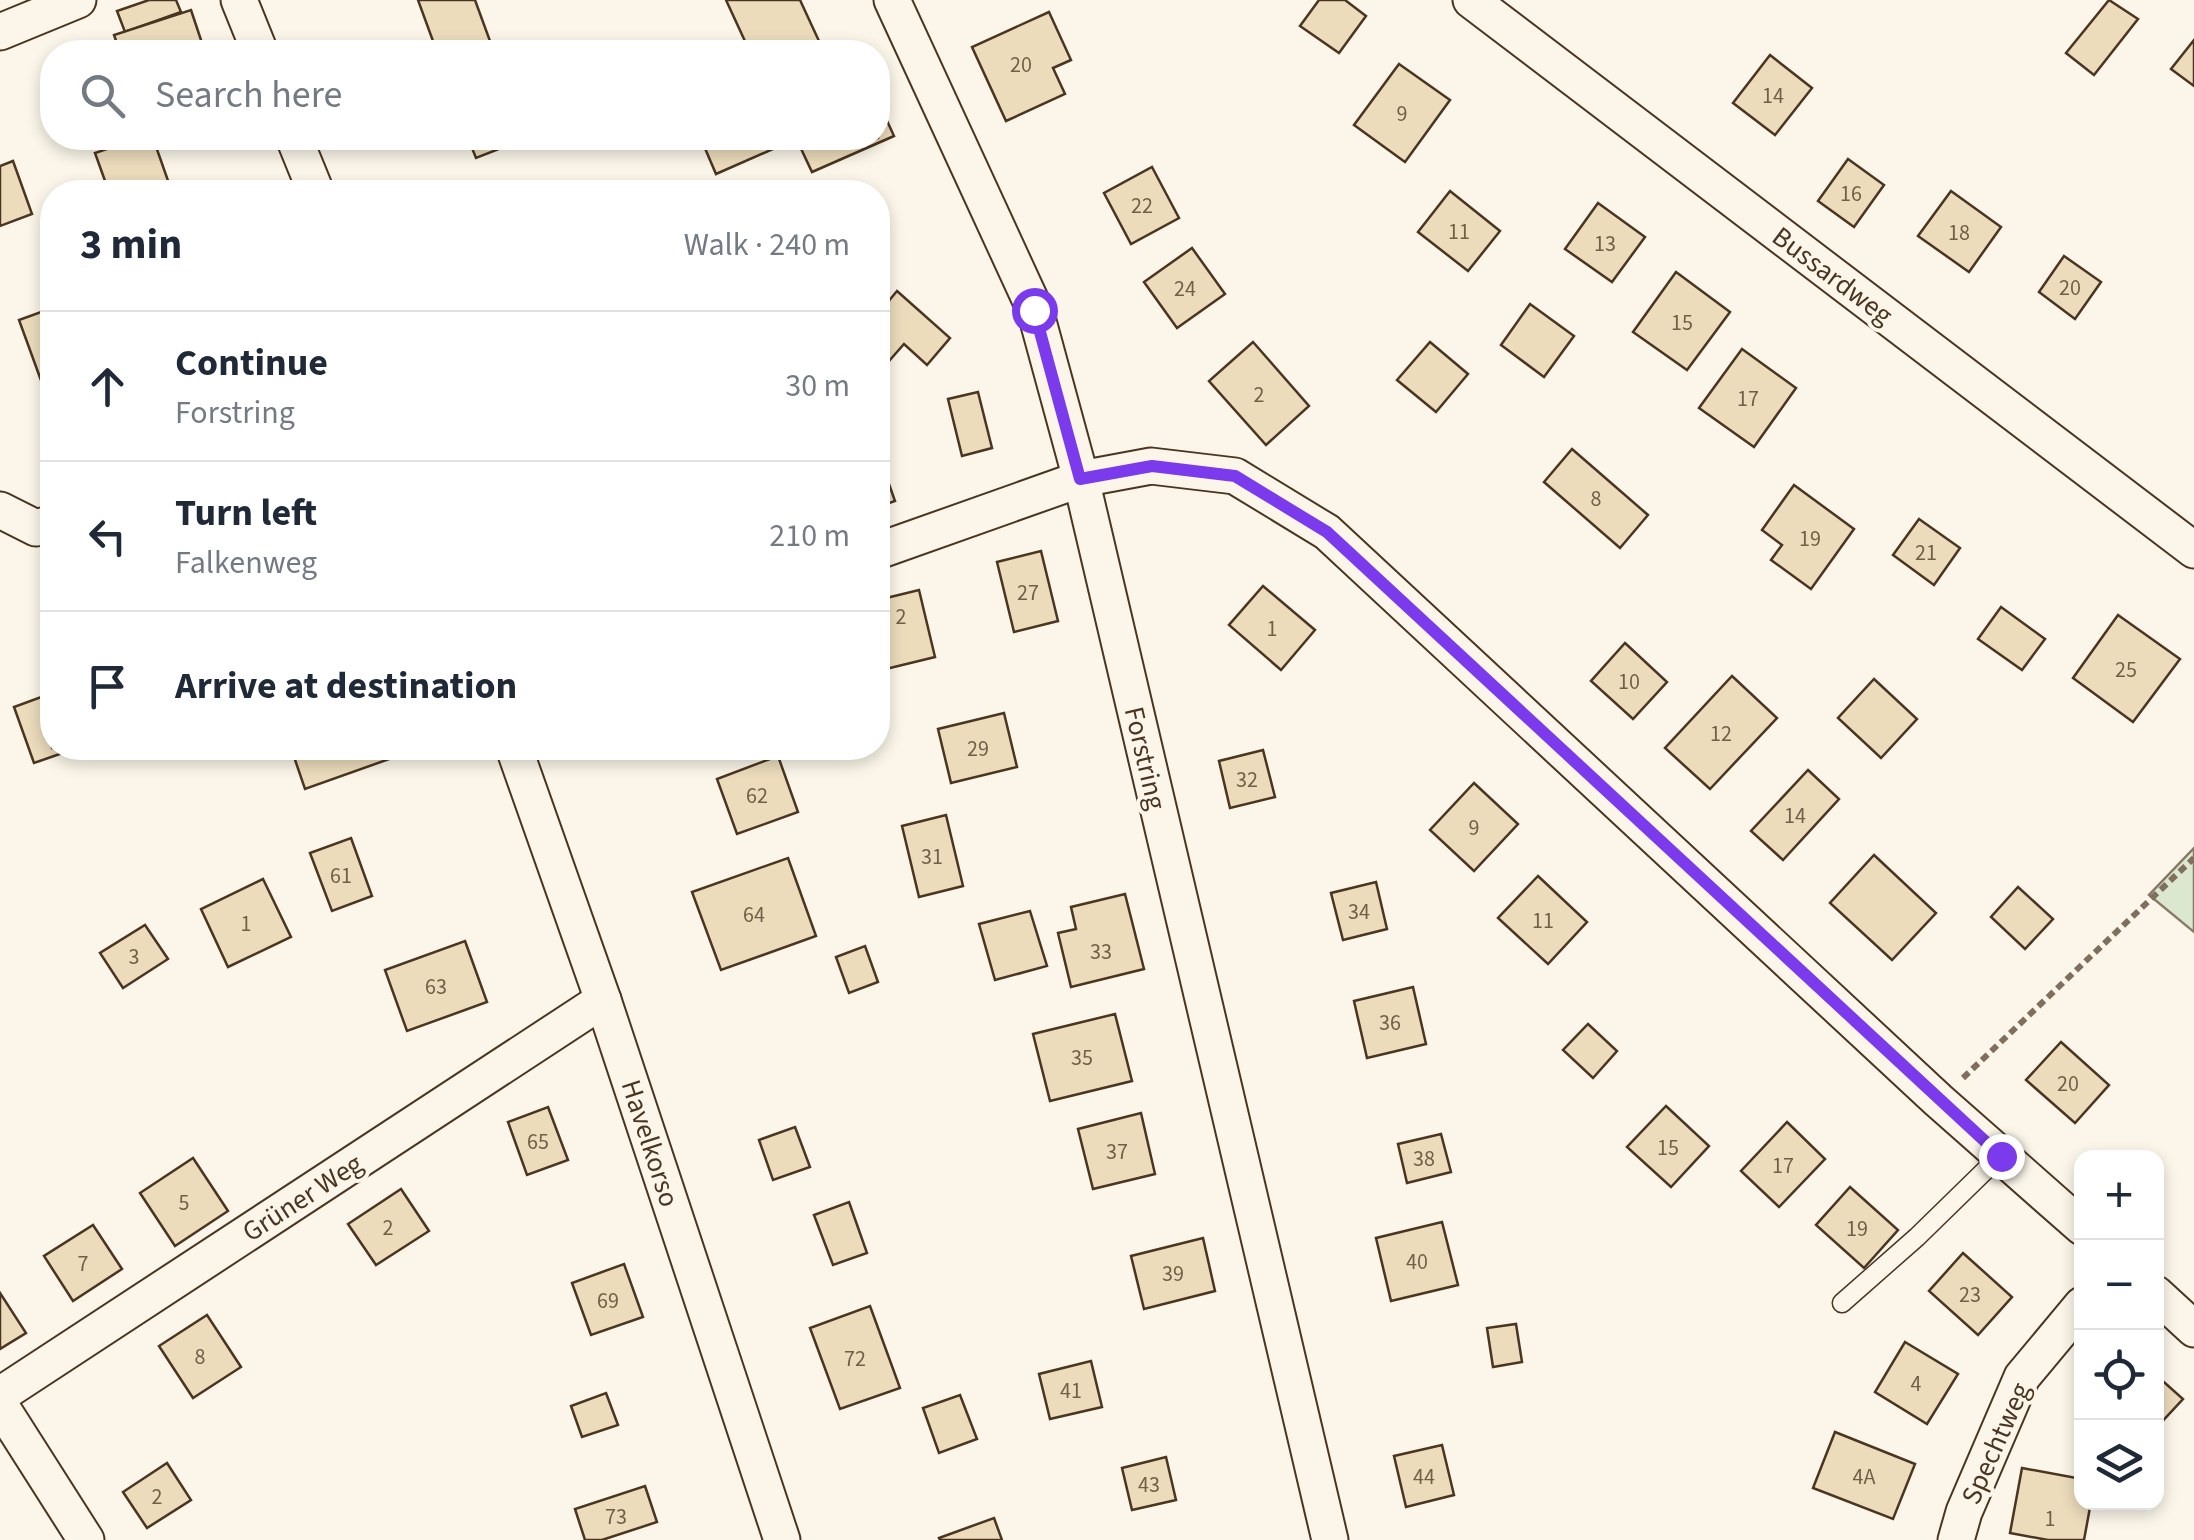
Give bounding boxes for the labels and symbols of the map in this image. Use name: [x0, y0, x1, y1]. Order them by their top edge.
house number: 20: [1010, 49, 1032, 81]
house number: 14: [1762, 80, 1784, 112]
house number: 9: [1397, 98, 1407, 130]
house number: 16: [1840, 178, 1862, 210]
house number: 22: [1131, 190, 1153, 222]
house number: 11: [1448, 216, 1470, 248]
street label: Bussardweg: [1764, 217, 1901, 335]
house number: 18: [1948, 217, 1970, 249]
house number: 13: [1594, 228, 1616, 260]
house number: 20: [2059, 272, 2081, 304]
house number: 24: [1174, 273, 1196, 305]
route start: [1012, 288, 1058, 334]
house number: 15: [1671, 307, 1693, 339]
house number: 2: [1254, 379, 1264, 411]
house number: 17: [1737, 383, 1759, 415]
house number: 8: [1591, 483, 1602, 515]
house number: 19: [1799, 523, 1821, 555]
house number: 21: [1915, 537, 1937, 569]
house number: 27: [1017, 577, 1039, 609]
house number: 2: [896, 601, 906, 633]
house number: 1: [1267, 613, 1277, 645]
house number: 25: [2115, 654, 2137, 686]
house number: 10: [1618, 666, 1640, 698]
street label: Forstring: [1114, 703, 1176, 814]
house number: 12: [1710, 718, 1732, 750]
house number: 29: [967, 733, 989, 765]
house number: 32: [1236, 764, 1258, 796]
house number: 62: [746, 780, 768, 812]
house number: 14: [1784, 800, 1806, 832]
house number: 9: [1469, 812, 1479, 844]
house number: 31: [921, 841, 943, 873]
house number: 61: [330, 860, 352, 892]
house number: 34: [1348, 896, 1370, 928]
house number: 64: [743, 899, 765, 931]
house number: 11: [1532, 905, 1554, 937]
house number: 1: [241, 908, 251, 940]
house number: 33: [1090, 936, 1112, 968]
house number: 3: [129, 941, 139, 973]
house number: 63: [425, 971, 447, 1003]
house number: 36: [1379, 1007, 1401, 1039]
house number: 35: [1071, 1042, 1093, 1074]
house number: 20: [2057, 1068, 2079, 1100]
street label: Havelkorso: [611, 1075, 689, 1212]
house number: 65: [527, 1126, 549, 1158]
house number: 15: [1657, 1132, 1679, 1164]
route end: [1979, 1134, 2025, 1180]
house number: 37: [1106, 1136, 1128, 1168]
house number: 38: [1413, 1143, 1435, 1175]
street label: Grüner Weg: [234, 1144, 371, 1252]
house number: 17: [1772, 1150, 1794, 1182]
house number: 5: [179, 1187, 189, 1219]
house number: 2: [383, 1212, 393, 1244]
house number: 19: [1846, 1213, 1868, 1245]
house number: 40: [1406, 1246, 1428, 1278]
house number: 7: [78, 1248, 89, 1280]
house number: 39: [1162, 1258, 1184, 1290]
house number: 23: [1959, 1279, 1981, 1311]
house number: 69: [597, 1285, 619, 1317]
house number: 8: [195, 1341, 206, 1373]
house number: 72: [844, 1343, 866, 1375]
house number: 4: [1911, 1368, 1922, 1400]
house number: 41: [1060, 1375, 1082, 1407]
street label: Spechtweg: [1951, 1376, 2041, 1511]
house number: 44: [1413, 1461, 1435, 1493]
house number: 4A: [1853, 1461, 1875, 1493]
house number: 43: [1138, 1469, 1160, 1501]
house number: 2: [152, 1481, 162, 1513]
house number: 73: [605, 1501, 627, 1533]
house number: 1: [2045, 1503, 2055, 1535]

